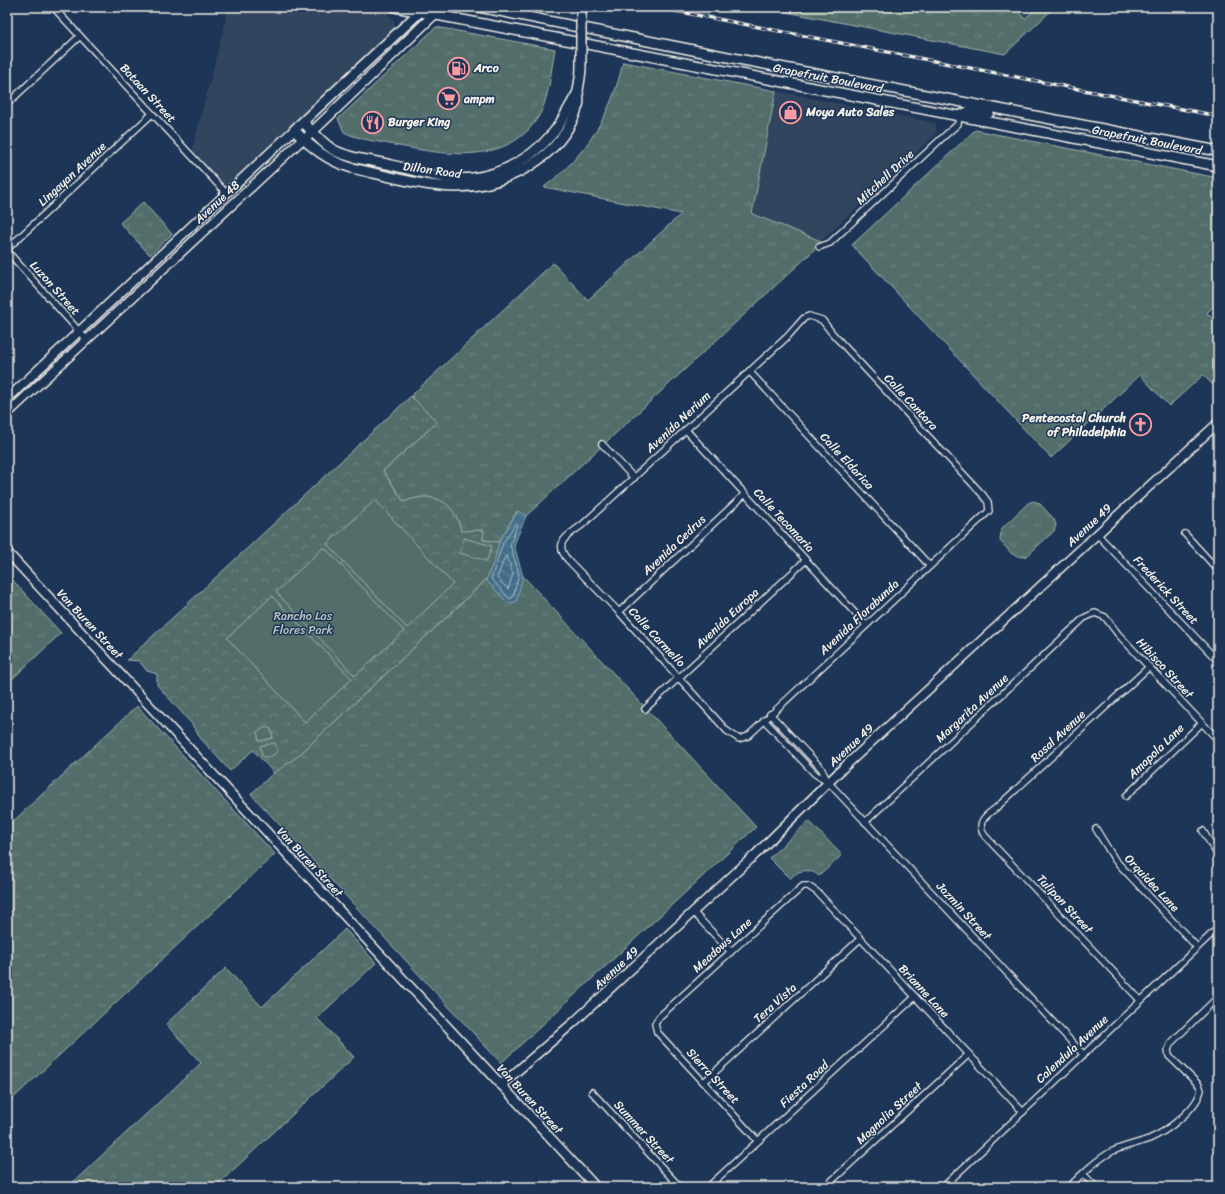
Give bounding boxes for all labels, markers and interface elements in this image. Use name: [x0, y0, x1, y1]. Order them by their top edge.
fuel station icon: Arco: [445, 55, 471, 81]
place label: Arco: [473, 57, 500, 79]
street label: Grapefruit Boulevard: [771, 57, 886, 100]
street label: Bataan Street: [114, 58, 182, 128]
supermarket icon: ampm: [436, 86, 462, 112]
place label: ampm: [463, 88, 495, 110]
shop icon: Moya Auto Sales: [777, 99, 803, 125]
place label: Moya Auto Sales: [805, 101, 895, 123]
restaurant icon: Burger King: [359, 109, 385, 135]
place label: Burger King: [388, 111, 451, 133]
street label: Grapefruit Boulevard: [1090, 119, 1205, 162]
street label: Lingayan Avenue: [32, 136, 112, 212]
street label: Mitchell Drive: [850, 144, 920, 210]
street label: Dillon Road: [401, 155, 464, 185]
street label: Avenue 48: [188, 175, 245, 230]
street label: Luzon Street: [24, 255, 86, 321]
street label: Calle Cantara: [878, 368, 944, 436]
street label: Avenida Nerium: [639, 386, 716, 459]
place label: Pentecostal Church of Philadelphia: [1022, 407, 1127, 443]
church icon: Pentecostal Church of Philadelphia: [1128, 412, 1154, 438]
street label: Calle Eldarica: [814, 427, 880, 496]
street label: Calle Tecomaria: [748, 482, 820, 558]
street label: Avenue 49: [1060, 498, 1117, 553]
street label: Avenida Cedrus: [636, 509, 711, 581]
street label: Frederick Street: [1128, 550, 1204, 630]
street label: Avenida Florabunda: [813, 574, 904, 661]
street label: Avenida Europa: [689, 582, 764, 654]
street label: Van Buren Street: [51, 584, 130, 665]
street label: Calle Carmello: [623, 602, 691, 672]
park label: Rancho Las Flores Park: [273, 605, 334, 641]
street label: Hibisco Street: [1131, 632, 1200, 705]
street label: Margarita Avenue: [930, 668, 1014, 748]
street label: Rosal Avenue: [1025, 704, 1091, 768]
street label: Avenue 49: [822, 718, 879, 773]
street label: Amapola Lane: [1122, 718, 1190, 785]
street label: Van Buren Street: [271, 822, 350, 903]
street label: Orquidea Lane: [1119, 849, 1185, 917]
street label: Tulipan Street: [1031, 869, 1100, 940]
street label: Jazmin Street: [930, 876, 998, 946]
street label: Meadows Lane: [687, 912, 757, 978]
street label: Avenue 49: [587, 941, 644, 996]
street label: Brianne Lane: [893, 959, 955, 1023]
street label: Tera Vista: [748, 977, 802, 1029]
street label: Calendula Avenue: [1030, 1009, 1114, 1089]
street label: Sierra Street: [681, 1043, 745, 1109]
street label: Fiesta Road: [774, 1054, 835, 1113]
street label: Van Buren Street: [491, 1059, 570, 1140]
street label: Magnolia Street: [850, 1075, 928, 1150]
street label: Summer Street: [608, 1095, 680, 1170]

